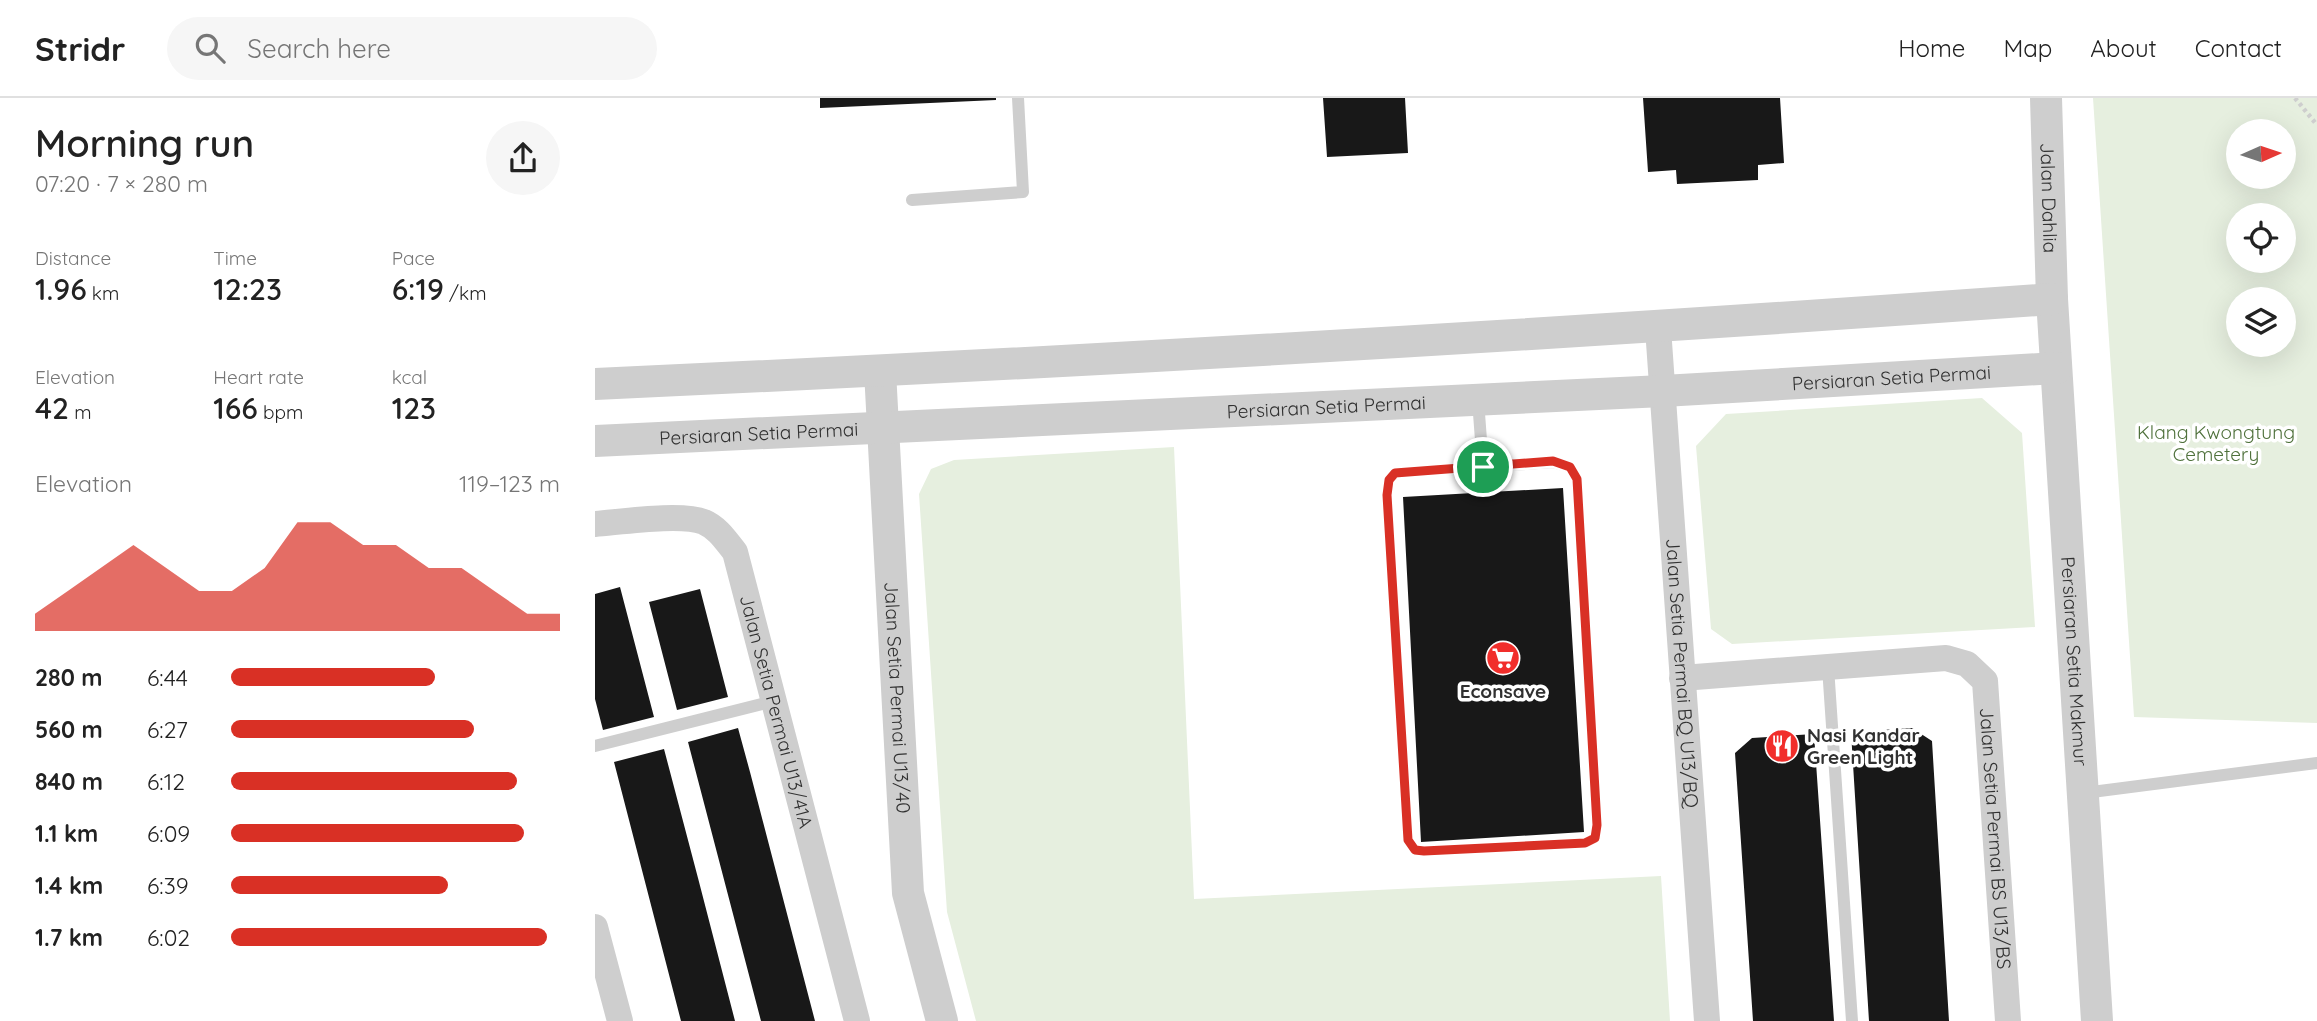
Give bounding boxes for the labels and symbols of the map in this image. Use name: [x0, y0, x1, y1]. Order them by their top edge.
north arrow: [2226, 119, 2296, 189]
street label: Jalan Dahlia: [2035, 142, 2063, 253]
street label: Persiaran Setia Permai: [1791, 360, 1992, 395]
street label: Persiaran Setia Permai: [1226, 390, 1426, 423]
street label: Persiaran Setia Permai: [659, 417, 859, 450]
park label: Klang Kwongtung Cemetery: [2137, 420, 2295, 466]
pin: [1453, 437, 1513, 497]
street label: Jalan Setia Permai BQ U13/BQ: [1661, 537, 1704, 810]
street label: Persiaran Setia Makmur: [2056, 556, 2093, 767]
street label: Jalan Setia Permai U13/40: [879, 581, 916, 814]
street label: Jalan Setia Permai U13/41A: [735, 592, 818, 831]
supermarket icon: Econsave: [1484, 639, 1522, 677]
place label: Econsave: [1460, 679, 1546, 703]
street label: Jalan Setia Permai BS U13/BS: [1975, 707, 2016, 970]
place label: Nasi Kandar Green Light: [1807, 723, 1920, 769]
restaurant icon: Nasi Kandar Green Light: [1763, 727, 1801, 765]

